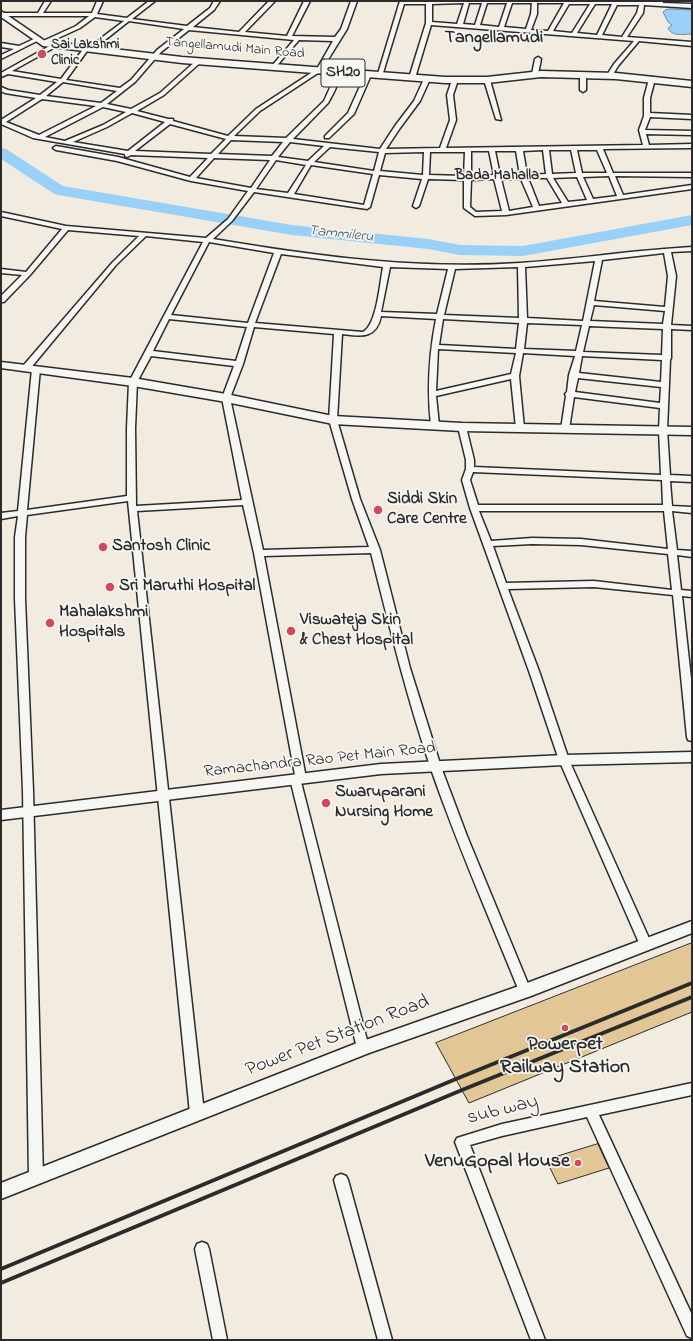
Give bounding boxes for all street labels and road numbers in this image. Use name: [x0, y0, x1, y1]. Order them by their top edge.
street label: Tangellamudi Main Road: [165, 35, 305, 63]
road number: SH20: [321, 59, 365, 87]
street label: Ramachandra Rao Pet Main Road: [203, 739, 437, 783]
street label: Power Pet Station Road: [243, 991, 433, 1083]
street label: sub way: [465, 1091, 541, 1131]

